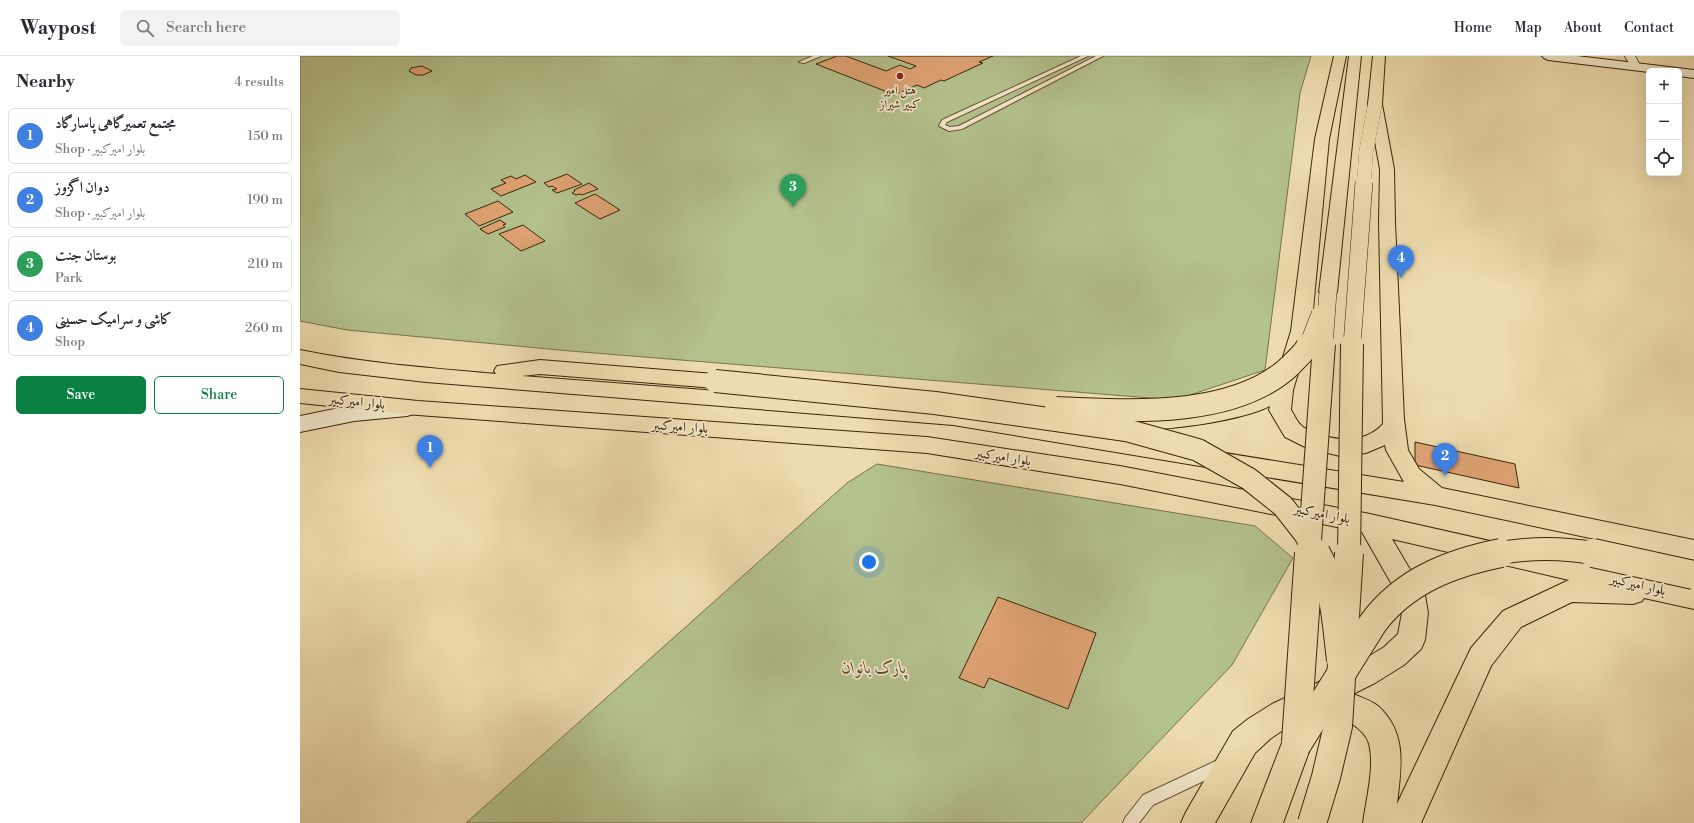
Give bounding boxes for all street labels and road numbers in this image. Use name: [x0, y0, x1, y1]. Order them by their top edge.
street label: بلوار امیرکبیر: [326, 390, 386, 414]
street label: بلوار امیرکبیر: [649, 416, 709, 438]
street label: بلوار امیرکبیر: [972, 443, 1033, 470]
street label: بلوار امیرکبیر: [1291, 499, 1352, 528]
street label: بلوار امیرکبیر: [1606, 569, 1668, 600]

